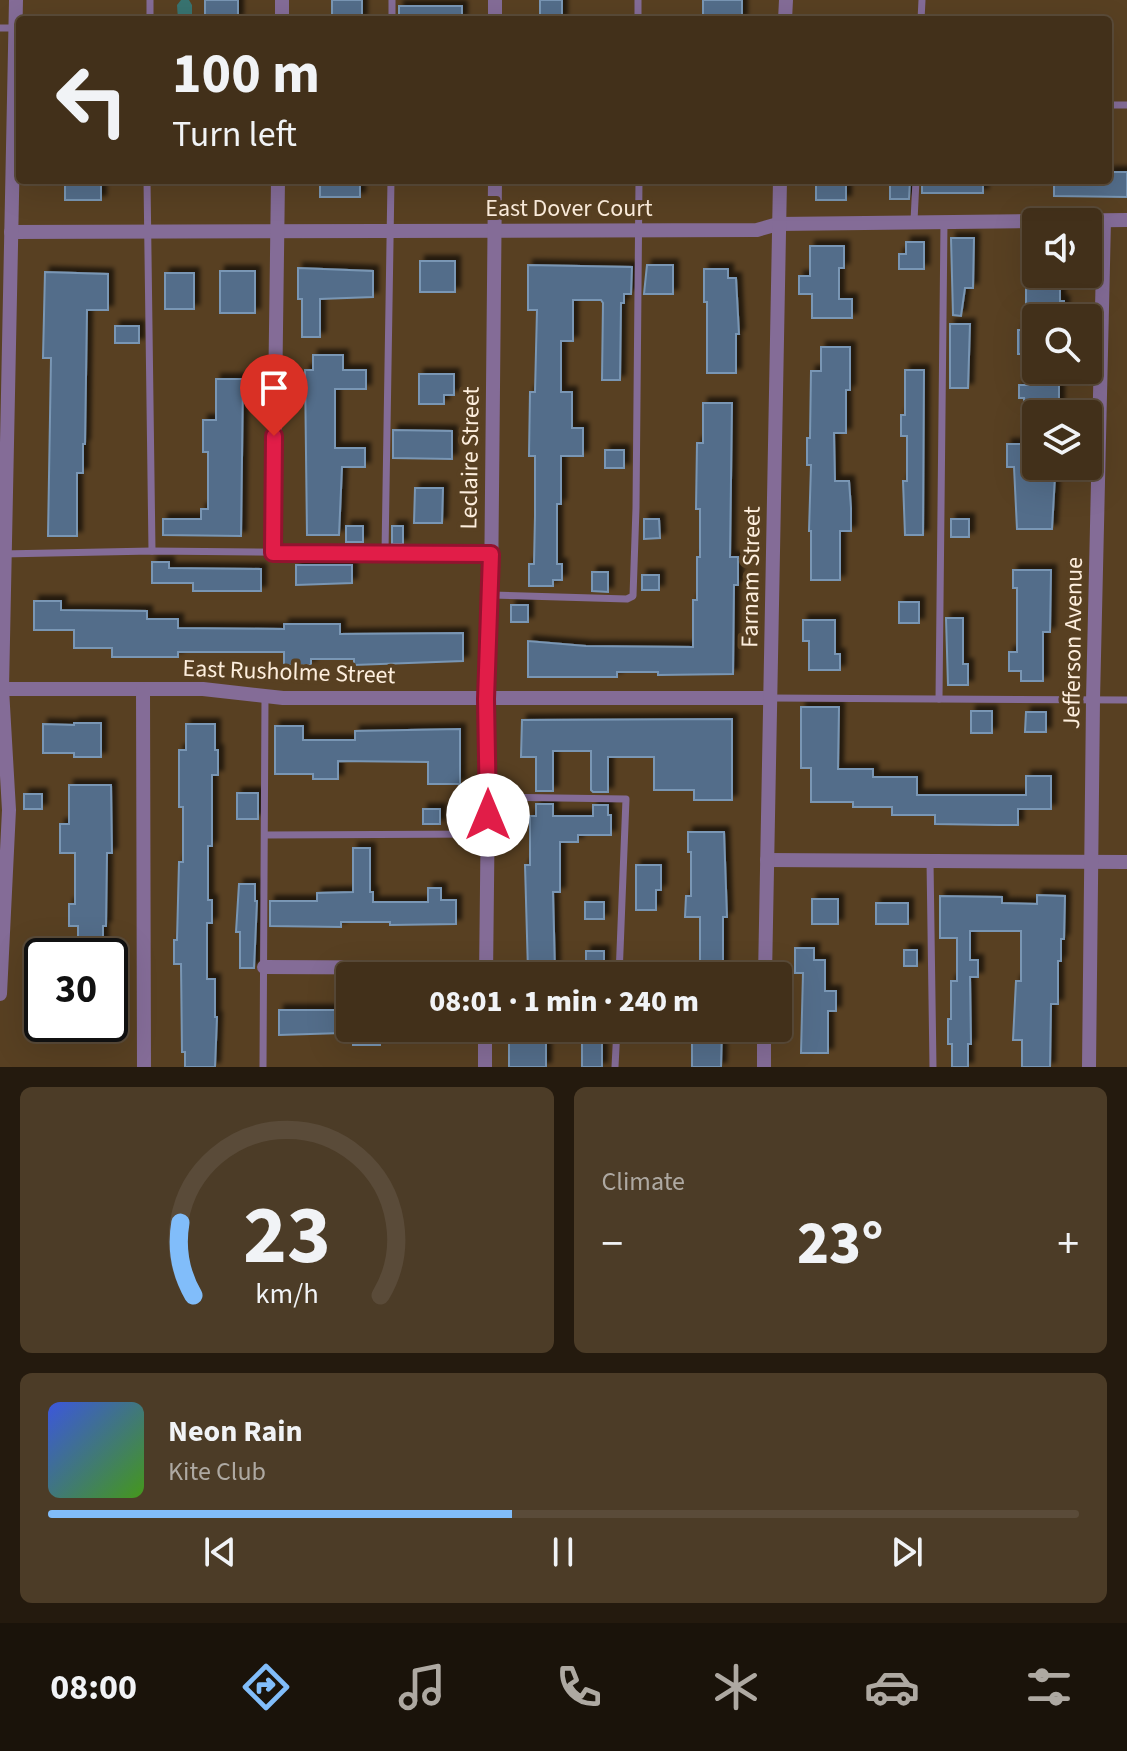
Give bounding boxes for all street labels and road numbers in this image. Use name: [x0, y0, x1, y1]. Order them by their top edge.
street label: East Dover Court: [485, 191, 653, 226]
street label: Leclaire Street: [451, 386, 489, 530]
street label: Farnam Street: [732, 506, 770, 648]
street label: Jefferson Avenue: [1054, 557, 1092, 729]
street label: East Rusholme Street: [182, 651, 396, 693]

